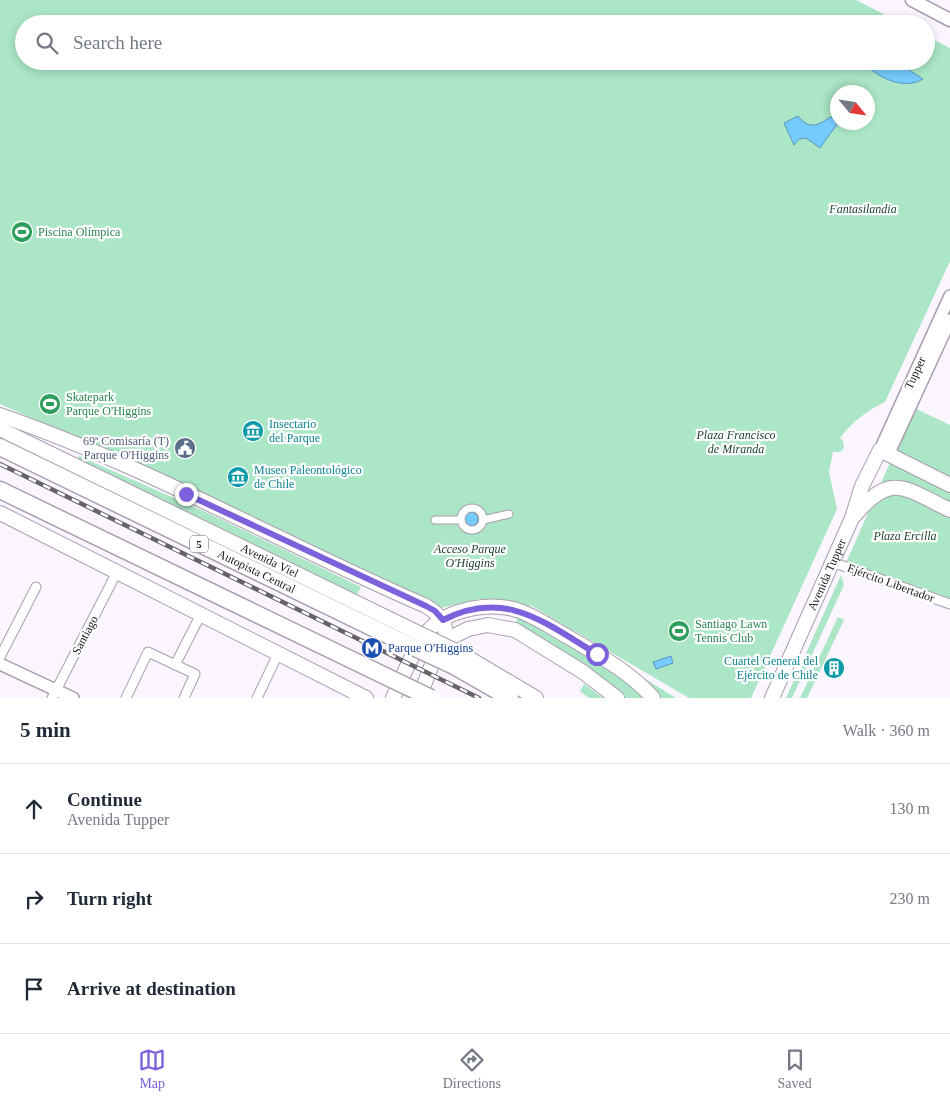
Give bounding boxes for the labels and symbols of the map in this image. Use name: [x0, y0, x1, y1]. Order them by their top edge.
north arrow: [830, 85, 875, 130]
park label: Fantasilandia: [828, 202, 897, 216]
sports icon: Piscina Olímpica: [10, 220, 34, 244]
place label: Piscina Olímpica: [38, 225, 121, 239]
street label: Tupper: [901, 355, 929, 391]
place label: Skatepark Parque O'Higgins: [66, 390, 151, 418]
sports icon: Skatepark Parque O'Higgins: [38, 392, 62, 416]
place label: Insectario del Parque: [269, 417, 320, 445]
museum icon: Insectario del Parque: [241, 419, 265, 443]
park label: Plaza Francisco de Miranda: [696, 428, 776, 456]
place label: 69ª Comisaría (T) Parque O'Higgins: [83, 434, 169, 462]
public building icon: 69ª Comisaría (T) Parque O'Higgins: [173, 436, 197, 460]
place label: Museo Paleontológico de Chile: [254, 463, 362, 491]
museum icon: Museo Paleontológico de Chile: [226, 465, 250, 489]
route end: [175, 483, 198, 506]
park label: Plaza Ercilla: [872, 529, 937, 543]
road number: 5: [190, 536, 208, 552]
street label: Avenida Tupper: [805, 537, 849, 613]
street label: Avenida Viel: [238, 541, 301, 581]
park label: Acceso Parque O'Higgins: [433, 542, 507, 570]
street label: Autopista Central: [215, 546, 298, 596]
street label: Ejército Libertador: [846, 561, 936, 605]
street label: Santiago: [69, 613, 101, 657]
place label: Santiago Lawn Tennis Club: [695, 617, 767, 645]
sports icon: Santiago Lawn Tennis Club: [667, 619, 691, 643]
metro station icon: Parque O'Higgins: [360, 636, 384, 660]
place label: Parque O'Higgins: [388, 641, 473, 655]
route start: [586, 643, 609, 666]
place label: Cuartel General del Ejército de Chile: [724, 654, 819, 682]
building icon: Cuartel General del Ejército de Chile: [822, 656, 846, 680]

